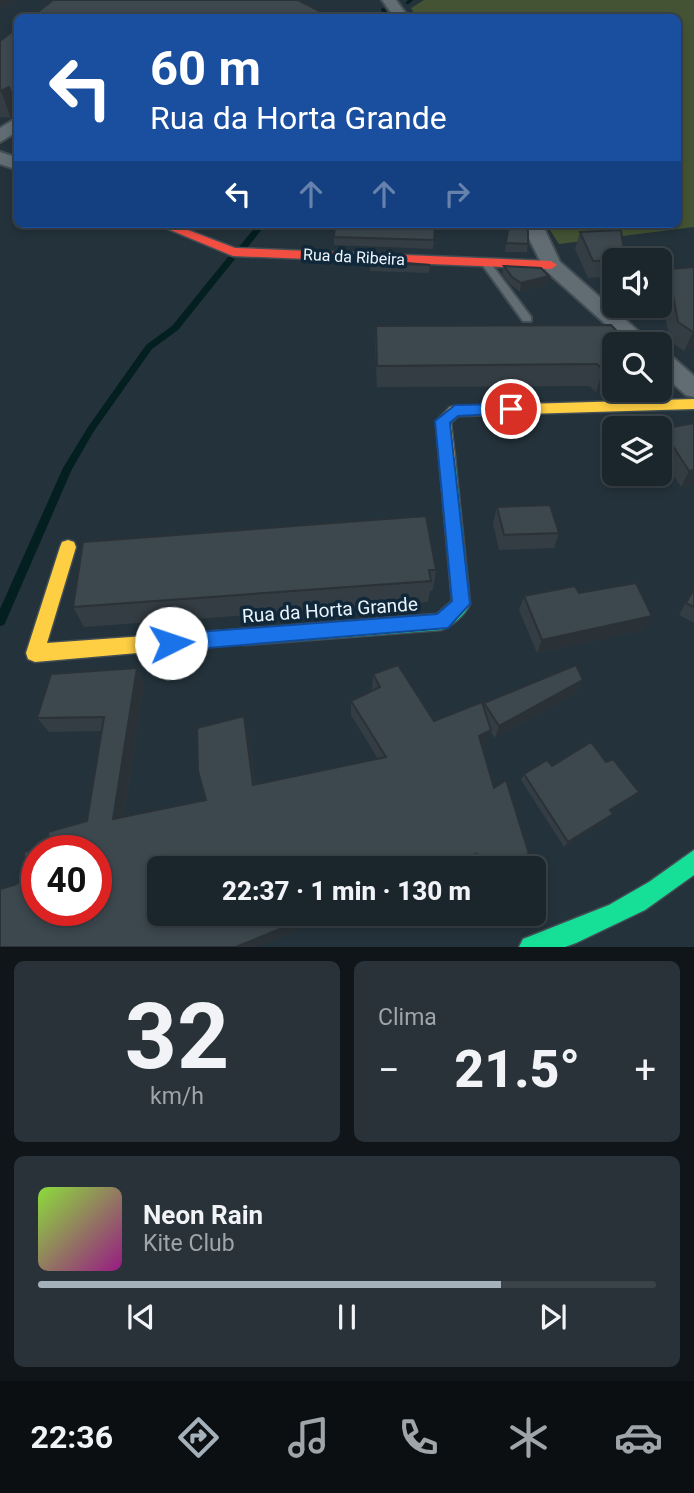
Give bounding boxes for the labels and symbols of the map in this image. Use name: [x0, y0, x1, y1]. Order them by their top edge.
street label: Rua da Ribeira: [303, 245, 405, 269]
pin: [481, 379, 541, 439]
street label: Rua da Horta Grande: [241, 592, 419, 628]
position arrow: [134, 606, 208, 680]
speed limit sign: 40: [21, 835, 112, 926]

